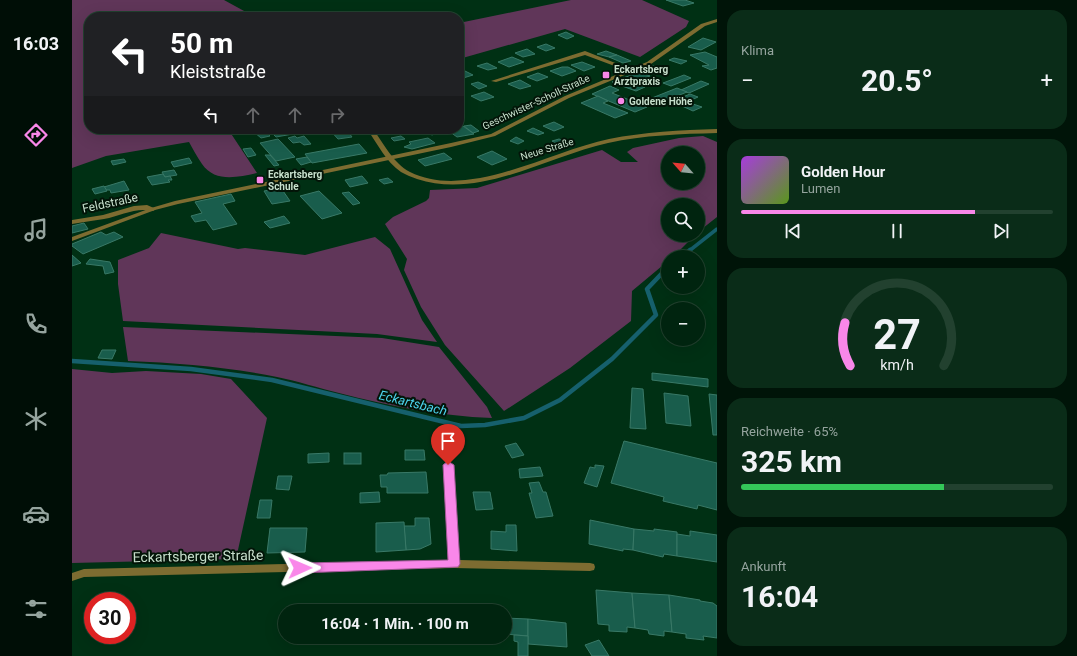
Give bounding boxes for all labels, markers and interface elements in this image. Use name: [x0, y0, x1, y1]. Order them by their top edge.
text: 50 m: [170, 27, 233, 60]
icon: left: [104, 28, 156, 80]
text: 16:03: [13, 33, 59, 54]
text: Klima: [741, 43, 774, 58]
text: Kleiststraße: [170, 61, 266, 82]
text: 20.5°: [861, 63, 933, 98]
place label: Eckartsberg Arztpraxis: [614, 64, 668, 87]
text: −: [741, 68, 754, 93]
text: +: [1041, 68, 1053, 93]
marker: Eckartsberg Arztpraxis: [601, 70, 611, 80]
street label: Geschwister-Scholl-Straße: [481, 72, 591, 132]
marker: Goldene Höhe: [616, 96, 626, 106]
place label: Goldene Höhe: [629, 96, 693, 107]
icon: left: [200, 104, 222, 126]
icon: ahead: [242, 104, 264, 126]
icon: ahead: [284, 104, 306, 126]
icon: right: [326, 104, 348, 126]
icon: directions: [22, 121, 50, 149]
street label: Neue Straße: [519, 136, 575, 162]
north arrow: [661, 146, 705, 190]
map controls: [661, 146, 705, 346]
text: Golden Hour: [801, 163, 885, 181]
place label: Eckartsberg Schule: [268, 169, 322, 192]
marker: Eckartsberg Schule: [255, 175, 265, 185]
text: Lumen: [801, 181, 840, 196]
street label: Feldstraße: [81, 190, 139, 216]
button: search: [661, 198, 705, 242]
icon: music: [22, 216, 50, 244]
icon: previous: [782, 220, 804, 242]
icon: pause: [886, 220, 908, 242]
icon: next: [990, 220, 1012, 242]
button: +: [661, 250, 705, 294]
button: −: [661, 302, 705, 346]
icon: phone: [22, 310, 50, 338]
text: 27: [873, 310, 921, 359]
text: km/h: [880, 357, 914, 373]
water label: Eckartsbach: [377, 387, 449, 419]
icon: climate: [22, 405, 50, 433]
pin: [431, 424, 465, 465]
text: Reichweite · 65%: [741, 424, 838, 439]
icon: arrive: [437, 430, 459, 452]
text: 325 km: [741, 444, 842, 479]
icon: car: [22, 500, 50, 528]
street label: Eckartsberger Straße: [132, 547, 264, 565]
position arrow: [279, 547, 321, 589]
text: Ankunft: [741, 559, 786, 574]
text: 16:04: [741, 579, 818, 614]
speed limit sign: 30: [84, 592, 136, 644]
icon: filters: [22, 595, 50, 623]
text: 16:04 · 1 Min. · 100 m: [321, 615, 469, 633]

